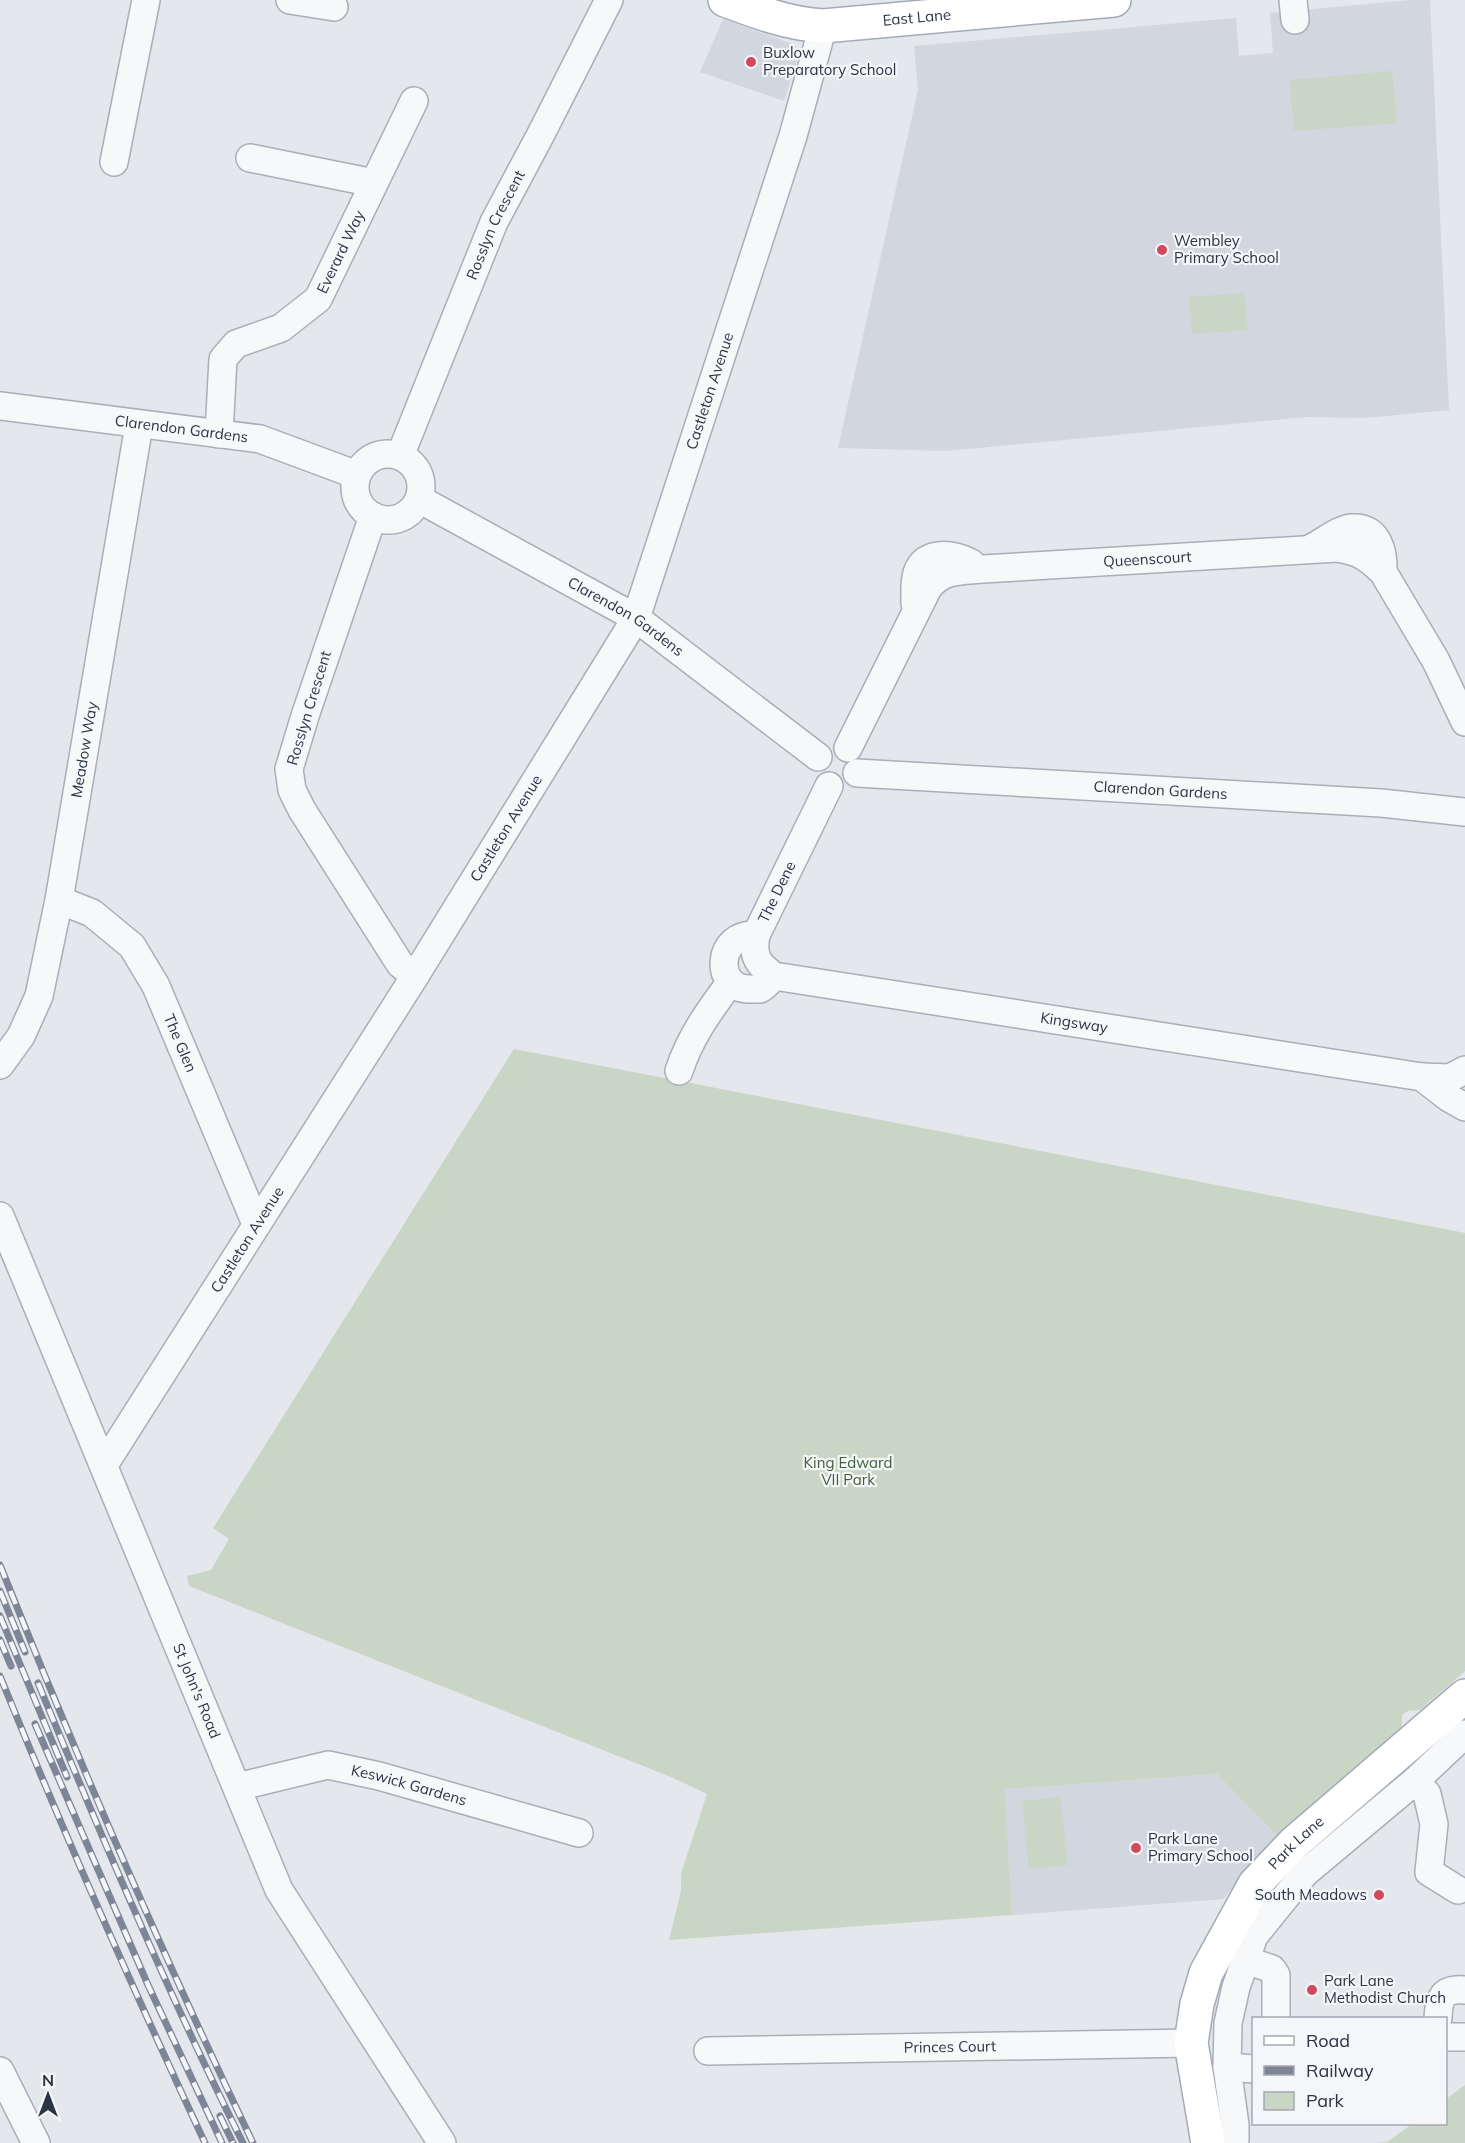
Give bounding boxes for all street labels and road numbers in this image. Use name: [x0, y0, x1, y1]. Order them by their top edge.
street label: East Lane: [882, 5, 952, 30]
street label: Rosslyn Crescent: [462, 167, 529, 282]
street label: Everard Way: [312, 207, 369, 296]
street label: Castleton Avenue: [682, 330, 737, 452]
street label: Clarendon Gardens: [114, 411, 249, 446]
street label: Queenscourt: [1103, 547, 1192, 571]
street label: Clarendon Gardens: [564, 572, 688, 660]
street label: Rosslyn Crescent: [282, 648, 335, 767]
street label: Meadow Way: [66, 700, 101, 799]
street label: Castleton Avenue: [466, 771, 546, 885]
street label: Clarendon Gardens: [1093, 777, 1228, 803]
street label: The Dene: [753, 858, 800, 926]
street label: Kingsway: [1039, 1008, 1109, 1037]
street label: The Glen: [160, 1011, 201, 1075]
street label: Castleton Avenue: [206, 1183, 288, 1296]
street label: St John's Road: [169, 1640, 225, 1741]
street label: Keswick Gardens: [349, 1760, 469, 1810]
street label: Park Lane: [1264, 1812, 1328, 1873]
street label: Princes Court: [904, 2036, 996, 2057]

